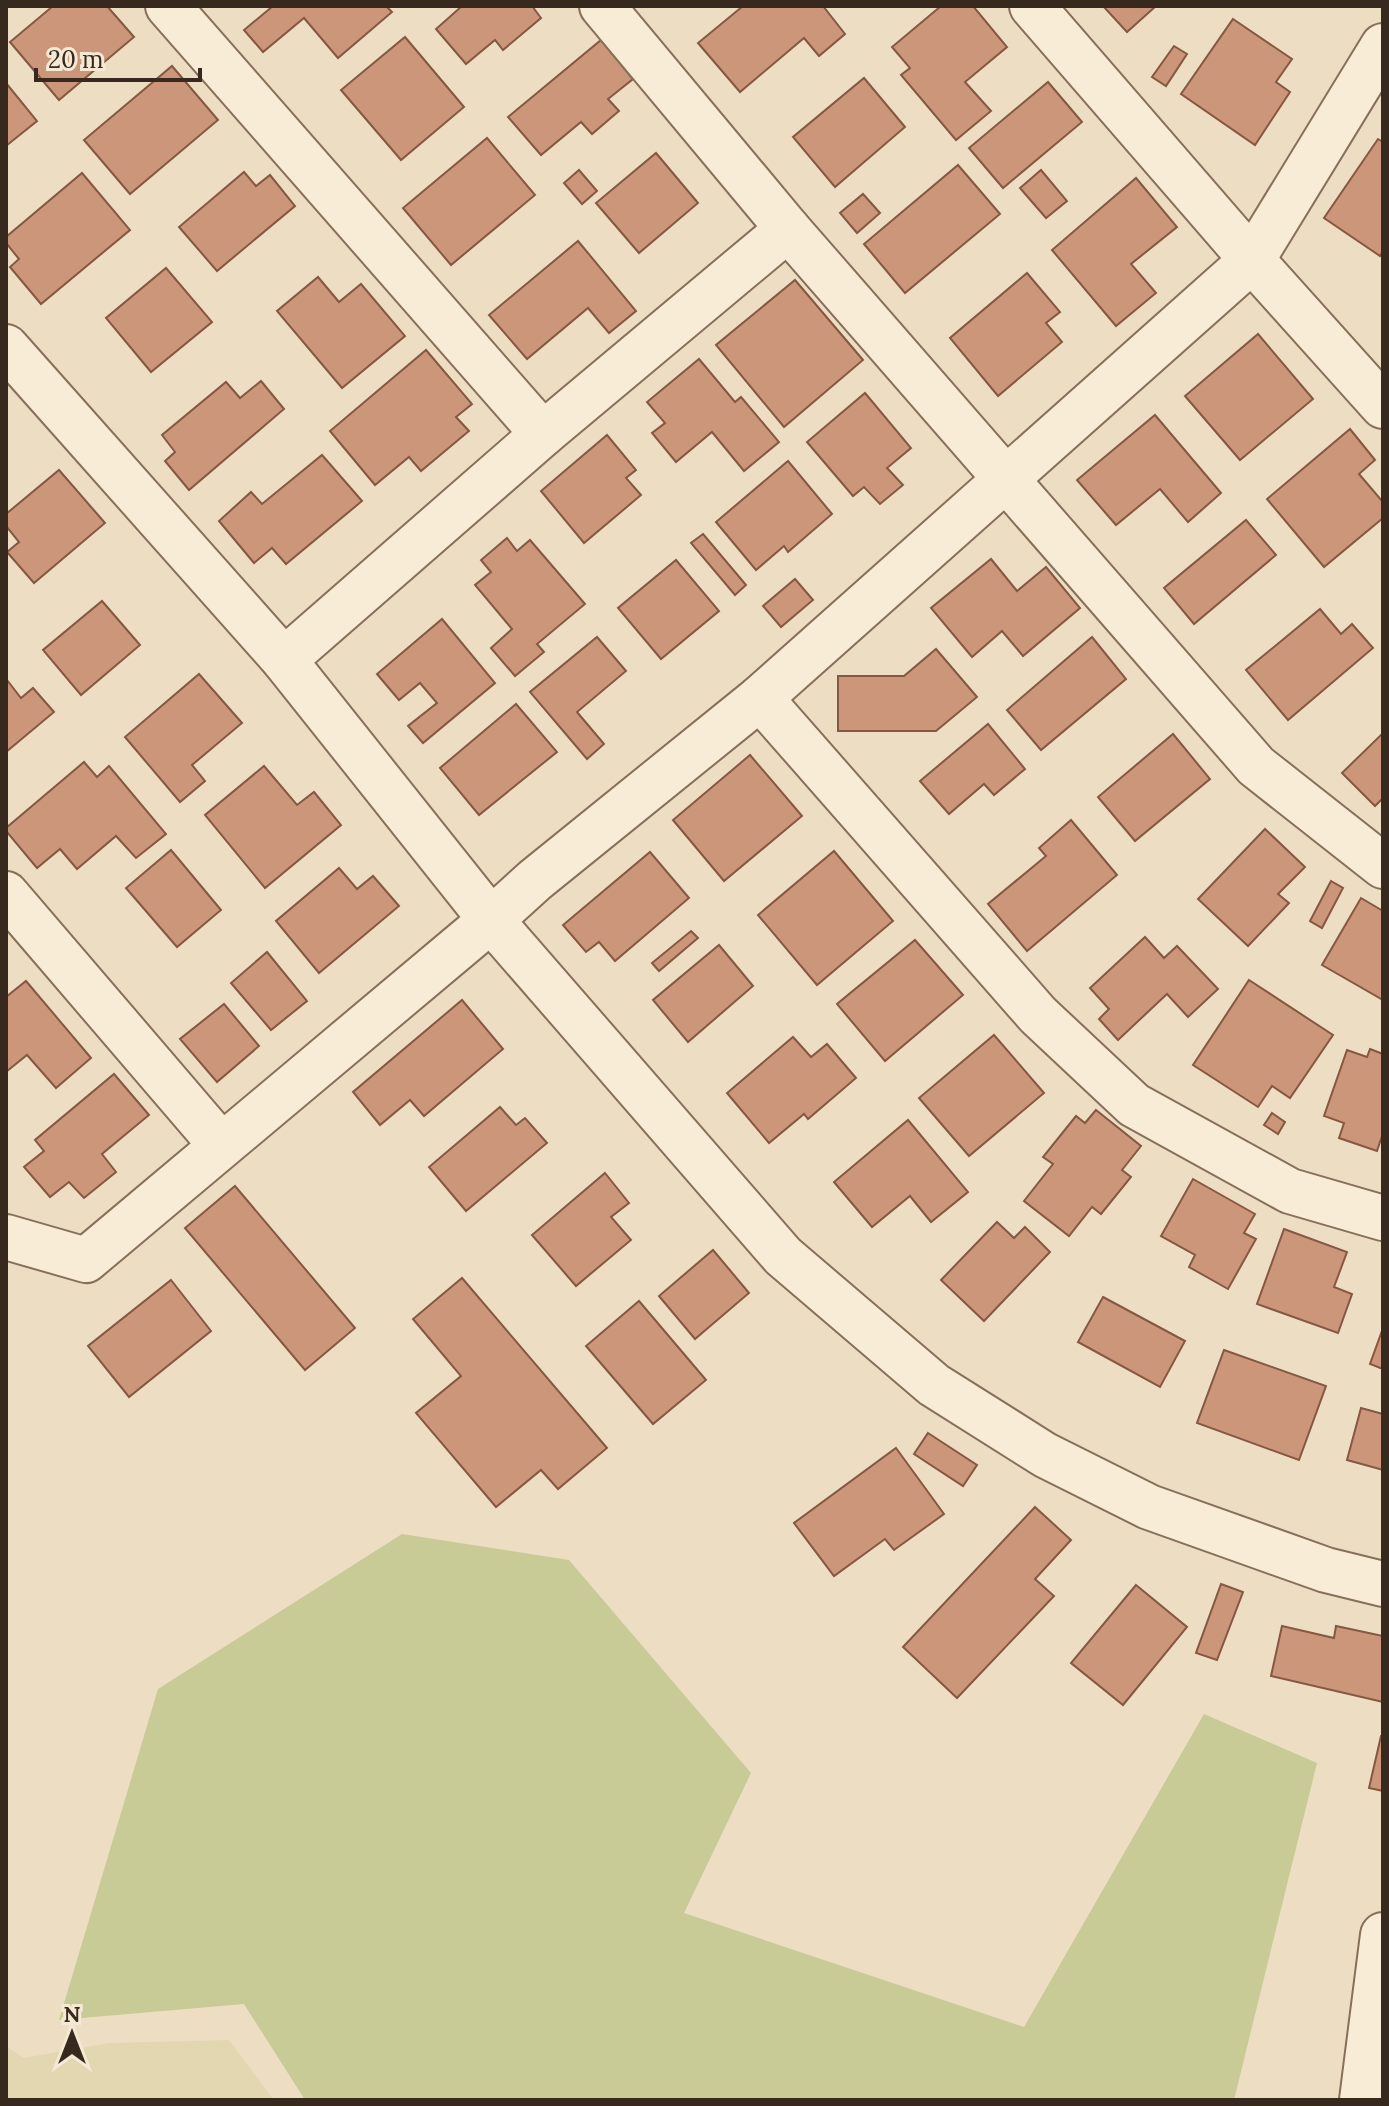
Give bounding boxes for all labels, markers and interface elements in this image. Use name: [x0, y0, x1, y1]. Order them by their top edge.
scale bar: [36, 32, 200, 82]
text: 20 m: [48, 44, 104, 75]
north arrow: [32, 1994, 112, 2074]
text: N: [63, 2000, 81, 2028]

